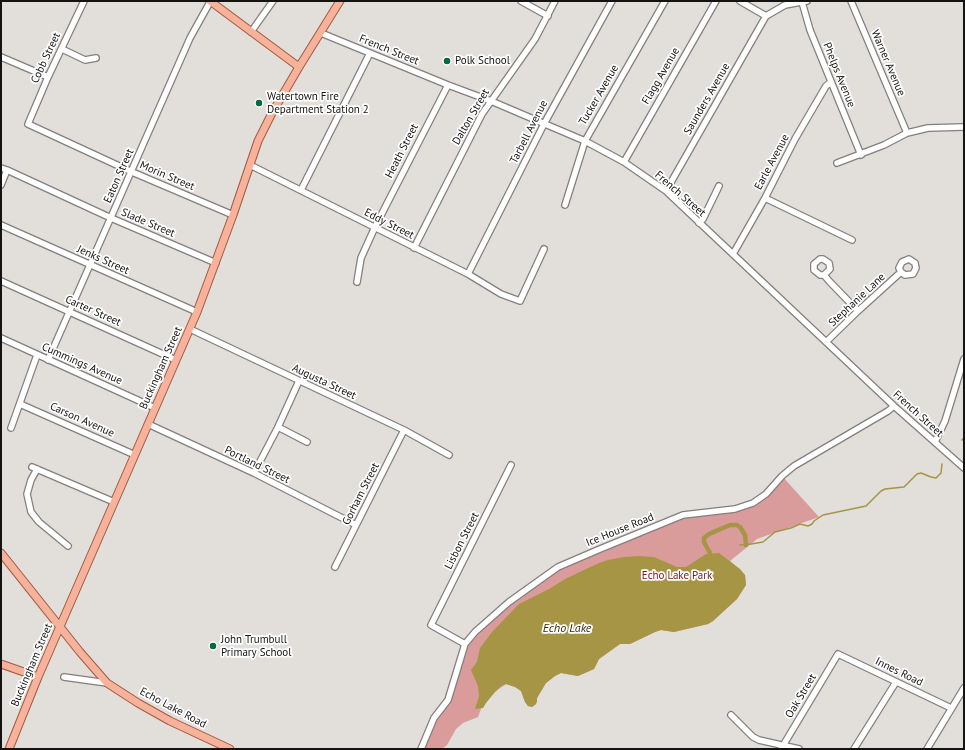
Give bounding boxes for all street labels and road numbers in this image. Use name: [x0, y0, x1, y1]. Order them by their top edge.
street label: Warner Avenue: [868, 28, 908, 98]
street label: Cobb Street: [28, 30, 64, 86]
street label: French Street: [357, 32, 421, 68]
street label: Phelps Avenue: [820, 41, 858, 109]
street label: Flagg Avenue: [639, 45, 683, 107]
street label: Saunders Avenue: [681, 61, 733, 137]
street label: Tucker Avenue: [576, 62, 622, 128]
street label: Dalton Street: [450, 87, 492, 147]
street label: Tarbell Avenue: [507, 98, 551, 166]
street label: Heath Street: [383, 122, 421, 180]
street label: Earle Avenue: [752, 132, 792, 192]
street label: Eaton Street: [101, 147, 137, 205]
street label: Morin Street: [138, 159, 196, 193]
street label: French Street: [652, 168, 708, 220]
street label: Slade Street: [119, 206, 177, 240]
street label: Eddy Street: [362, 206, 416, 242]
street label: Jenks Street: [75, 243, 131, 277]
street label: Stephanie Lane: [826, 270, 888, 330]
street label: Carter Street: [63, 293, 123, 329]
street label: Buckingham Street: [137, 325, 185, 411]
street label: Cummings Avenue: [40, 340, 124, 388]
street label: Augusta Street: [290, 361, 358, 403]
street label: French Street: [890, 388, 946, 440]
street label: Carson Avenue: [48, 400, 116, 440]
street label: Portland Street: [222, 443, 292, 487]
street label: Gorham Street: [340, 461, 382, 527]
street label: Lisbon Street: [442, 510, 482, 572]
street label: Ice House Road: [584, 510, 656, 550]
street label: Buckingham Street: [9, 622, 55, 708]
street label: Innes Road: [873, 655, 925, 689]
street label: Oak Street: [783, 671, 819, 721]
street label: Echo Lake Road: [137, 685, 209, 731]

